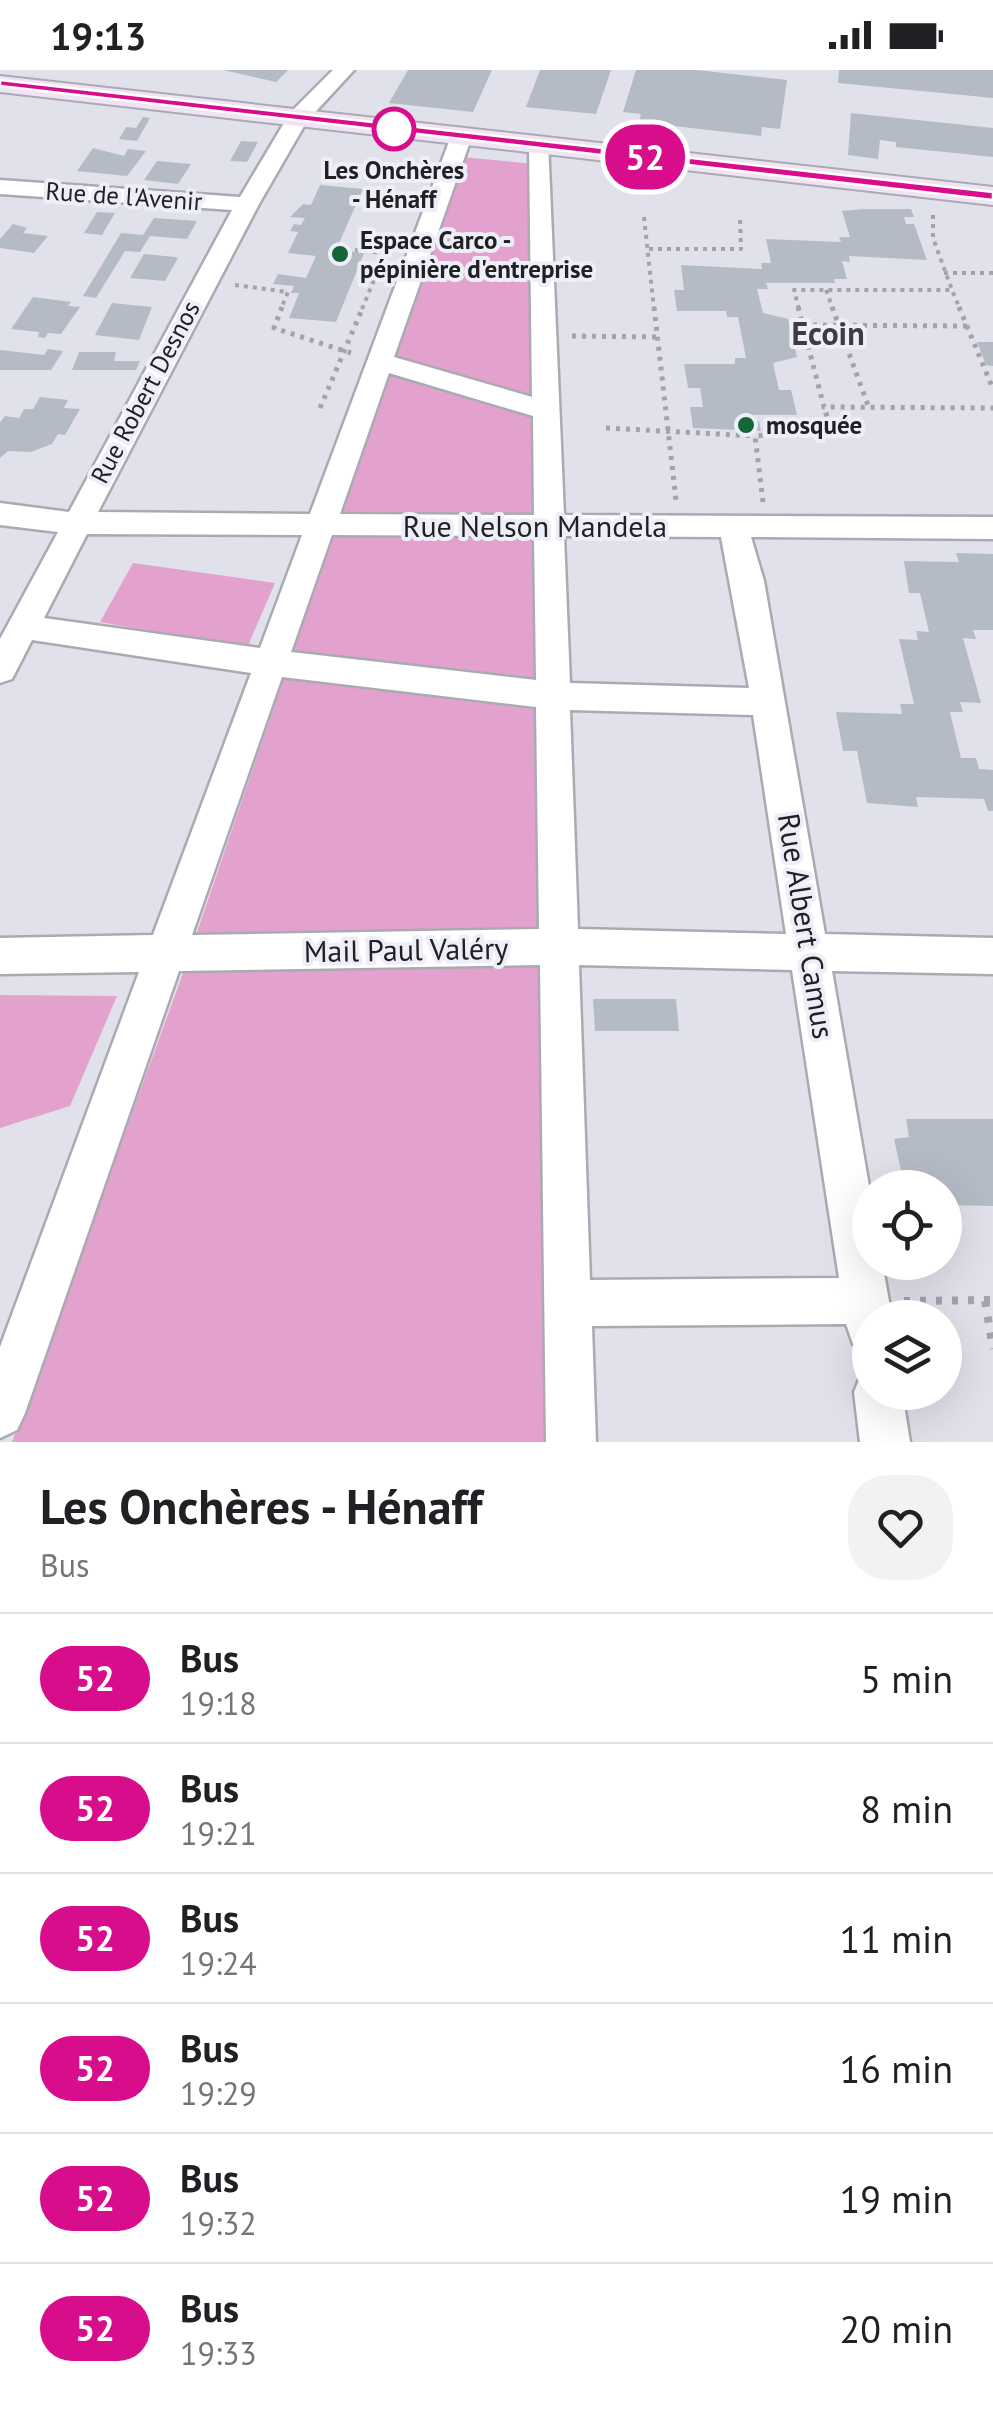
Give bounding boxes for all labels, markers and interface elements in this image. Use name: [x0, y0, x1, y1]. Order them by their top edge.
text: 19:13: [50, 11, 146, 60]
marker: Les Onchères - Hénaff: [373, 108, 415, 150]
line badge: 52: [600, 124, 690, 190]
text: 52: [625, 134, 665, 180]
place label: Les Onchères - Hénaff: [324, 154, 464, 215]
street label: Rue de l'Avenir: [45, 175, 204, 217]
place label: Espace Carco - pépinière d'entreprise: [360, 224, 593, 285]
marker: Espace Carco - pépinière d'entreprise: [329, 243, 351, 265]
street label: Rue Robert Desnos: [83, 295, 207, 489]
district label: Ecoin: [791, 312, 865, 354]
place label: mosquée: [766, 409, 862, 441]
marker: mosquée: [735, 414, 757, 436]
street label: Rue Nelson Mandela: [403, 506, 667, 545]
street label: Rue Albert Camus: [770, 810, 844, 1042]
street label: Mail Paul Valéry: [303, 928, 509, 970]
map controls: [852, 1170, 962, 1410]
button: locate: [852, 1170, 962, 1280]
button: layers: [852, 1300, 962, 1410]
text: Les Onchères - Hénaff: [40, 1475, 482, 1537]
button: heart: [848, 1475, 953, 1580]
text: Bus: [40, 1544, 89, 1586]
text: Bus: [180, 1633, 239, 1682]
text: 5 min: [860, 1654, 953, 1703]
text: 52: [75, 1655, 115, 1701]
text: 19:18: [180, 1682, 257, 1724]
text: Bus: [180, 1763, 239, 1812]
text: 8 min: [860, 1784, 953, 1833]
text: 52: [75, 1785, 115, 1831]
text: 19:21: [180, 1812, 257, 1854]
text: Bus: [180, 1893, 239, 1942]
text: 11 min: [840, 1914, 953, 1963]
text: 52: [75, 1915, 115, 1961]
text: 19:24: [180, 1942, 257, 1984]
text: Bus: [180, 2023, 239, 2072]
text: 16 min: [840, 2044, 953, 2093]
text: 52: [75, 2045, 115, 2091]
text: 19:29: [180, 2072, 257, 2114]
text: Bus: [180, 2153, 239, 2202]
text: 19 min: [840, 2174, 953, 2223]
text: 52: [75, 2175, 115, 2221]
text: 19:32: [180, 2202, 257, 2244]
text: Bus: [180, 2283, 239, 2332]
text: 20 min: [840, 2304, 953, 2353]
text: 52: [75, 2305, 115, 2351]
text: 19:33: [180, 2332, 257, 2374]

